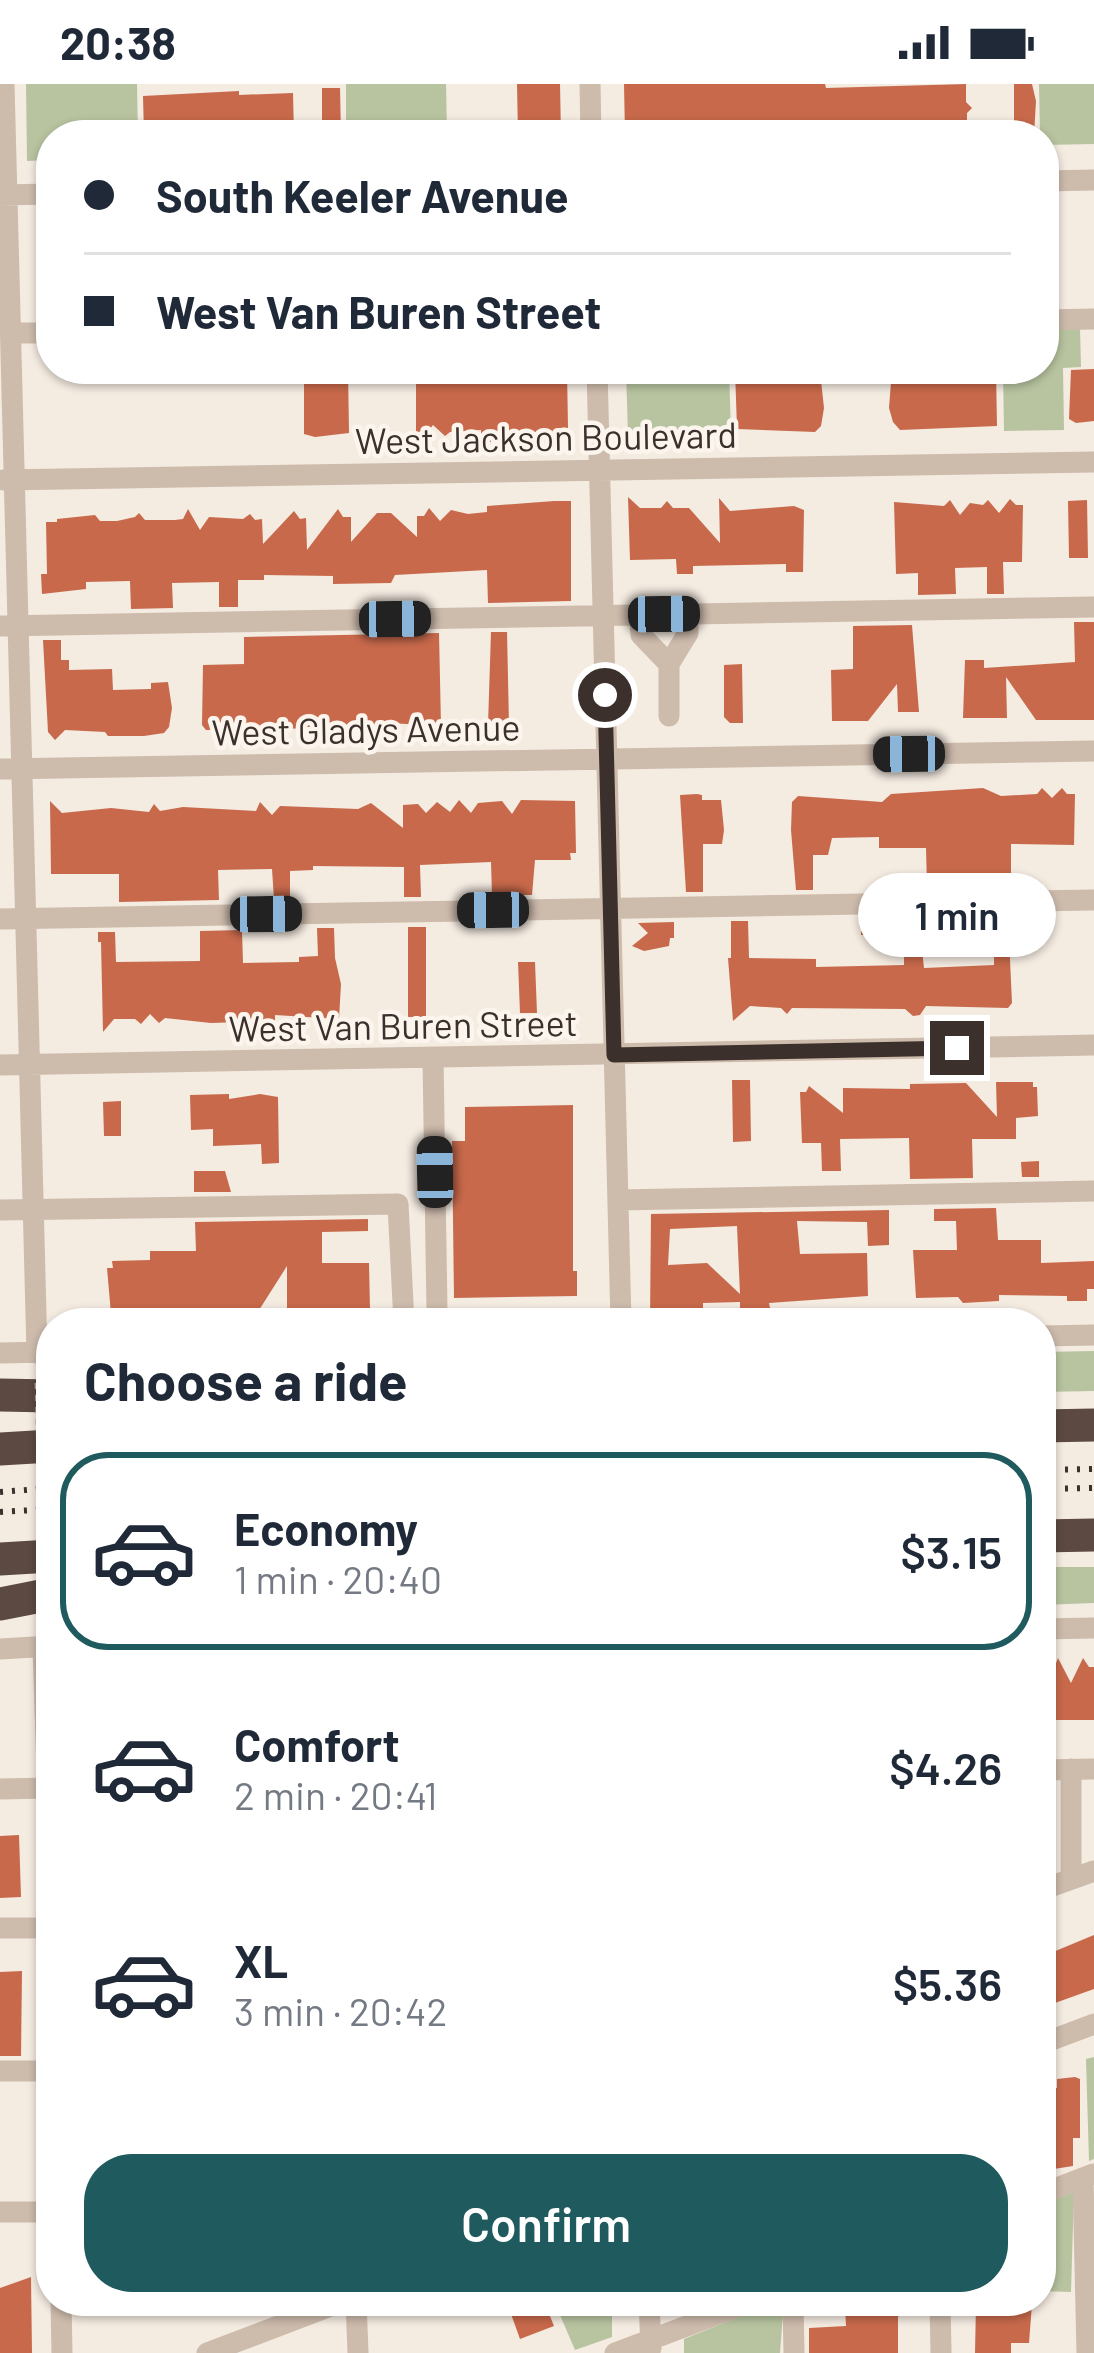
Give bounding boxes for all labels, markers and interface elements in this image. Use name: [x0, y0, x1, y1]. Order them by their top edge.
text: 20:38: [60, 15, 176, 69]
text: South Keeler Avenue: [156, 168, 569, 222]
text: West Van Buren Street: [156, 284, 601, 338]
street label: West Jackson Boulevard: [355, 412, 737, 461]
car: [628, 595, 700, 633]
car: [359, 600, 431, 638]
route start: [578, 668, 632, 722]
street label: West Gladys Avenue: [211, 704, 521, 753]
car: [873, 735, 945, 773]
callout: 1 min: [858, 874, 1056, 958]
car: [457, 891, 529, 929]
text: 1 min: [914, 891, 1000, 938]
car: [230, 895, 302, 933]
street label: West Van Buren Street: [228, 1000, 578, 1049]
route end: [930, 1021, 984, 1075]
car: [416, 1136, 454, 1208]
text: Choose a ride: [84, 1347, 408, 1412]
icon: car: [90, 1497, 198, 1605]
text: Economy: [234, 1501, 418, 1555]
text: $3.15: [901, 1524, 1002, 1578]
text: 1 min · 20:40: [234, 1555, 442, 1602]
icon: car: [90, 1713, 198, 1821]
text: Comfort: [234, 1717, 400, 1771]
text: $4.26: [889, 1740, 1002, 1794]
text: 2 min · 20:41: [234, 1771, 437, 1818]
icon: car: [90, 1929, 198, 2037]
text: XL: [234, 1933, 288, 1987]
text: $5.36: [893, 1956, 1002, 2010]
text: 3 min · 20:42: [234, 1987, 447, 2034]
button: Confirm: [84, 2154, 1008, 2292]

